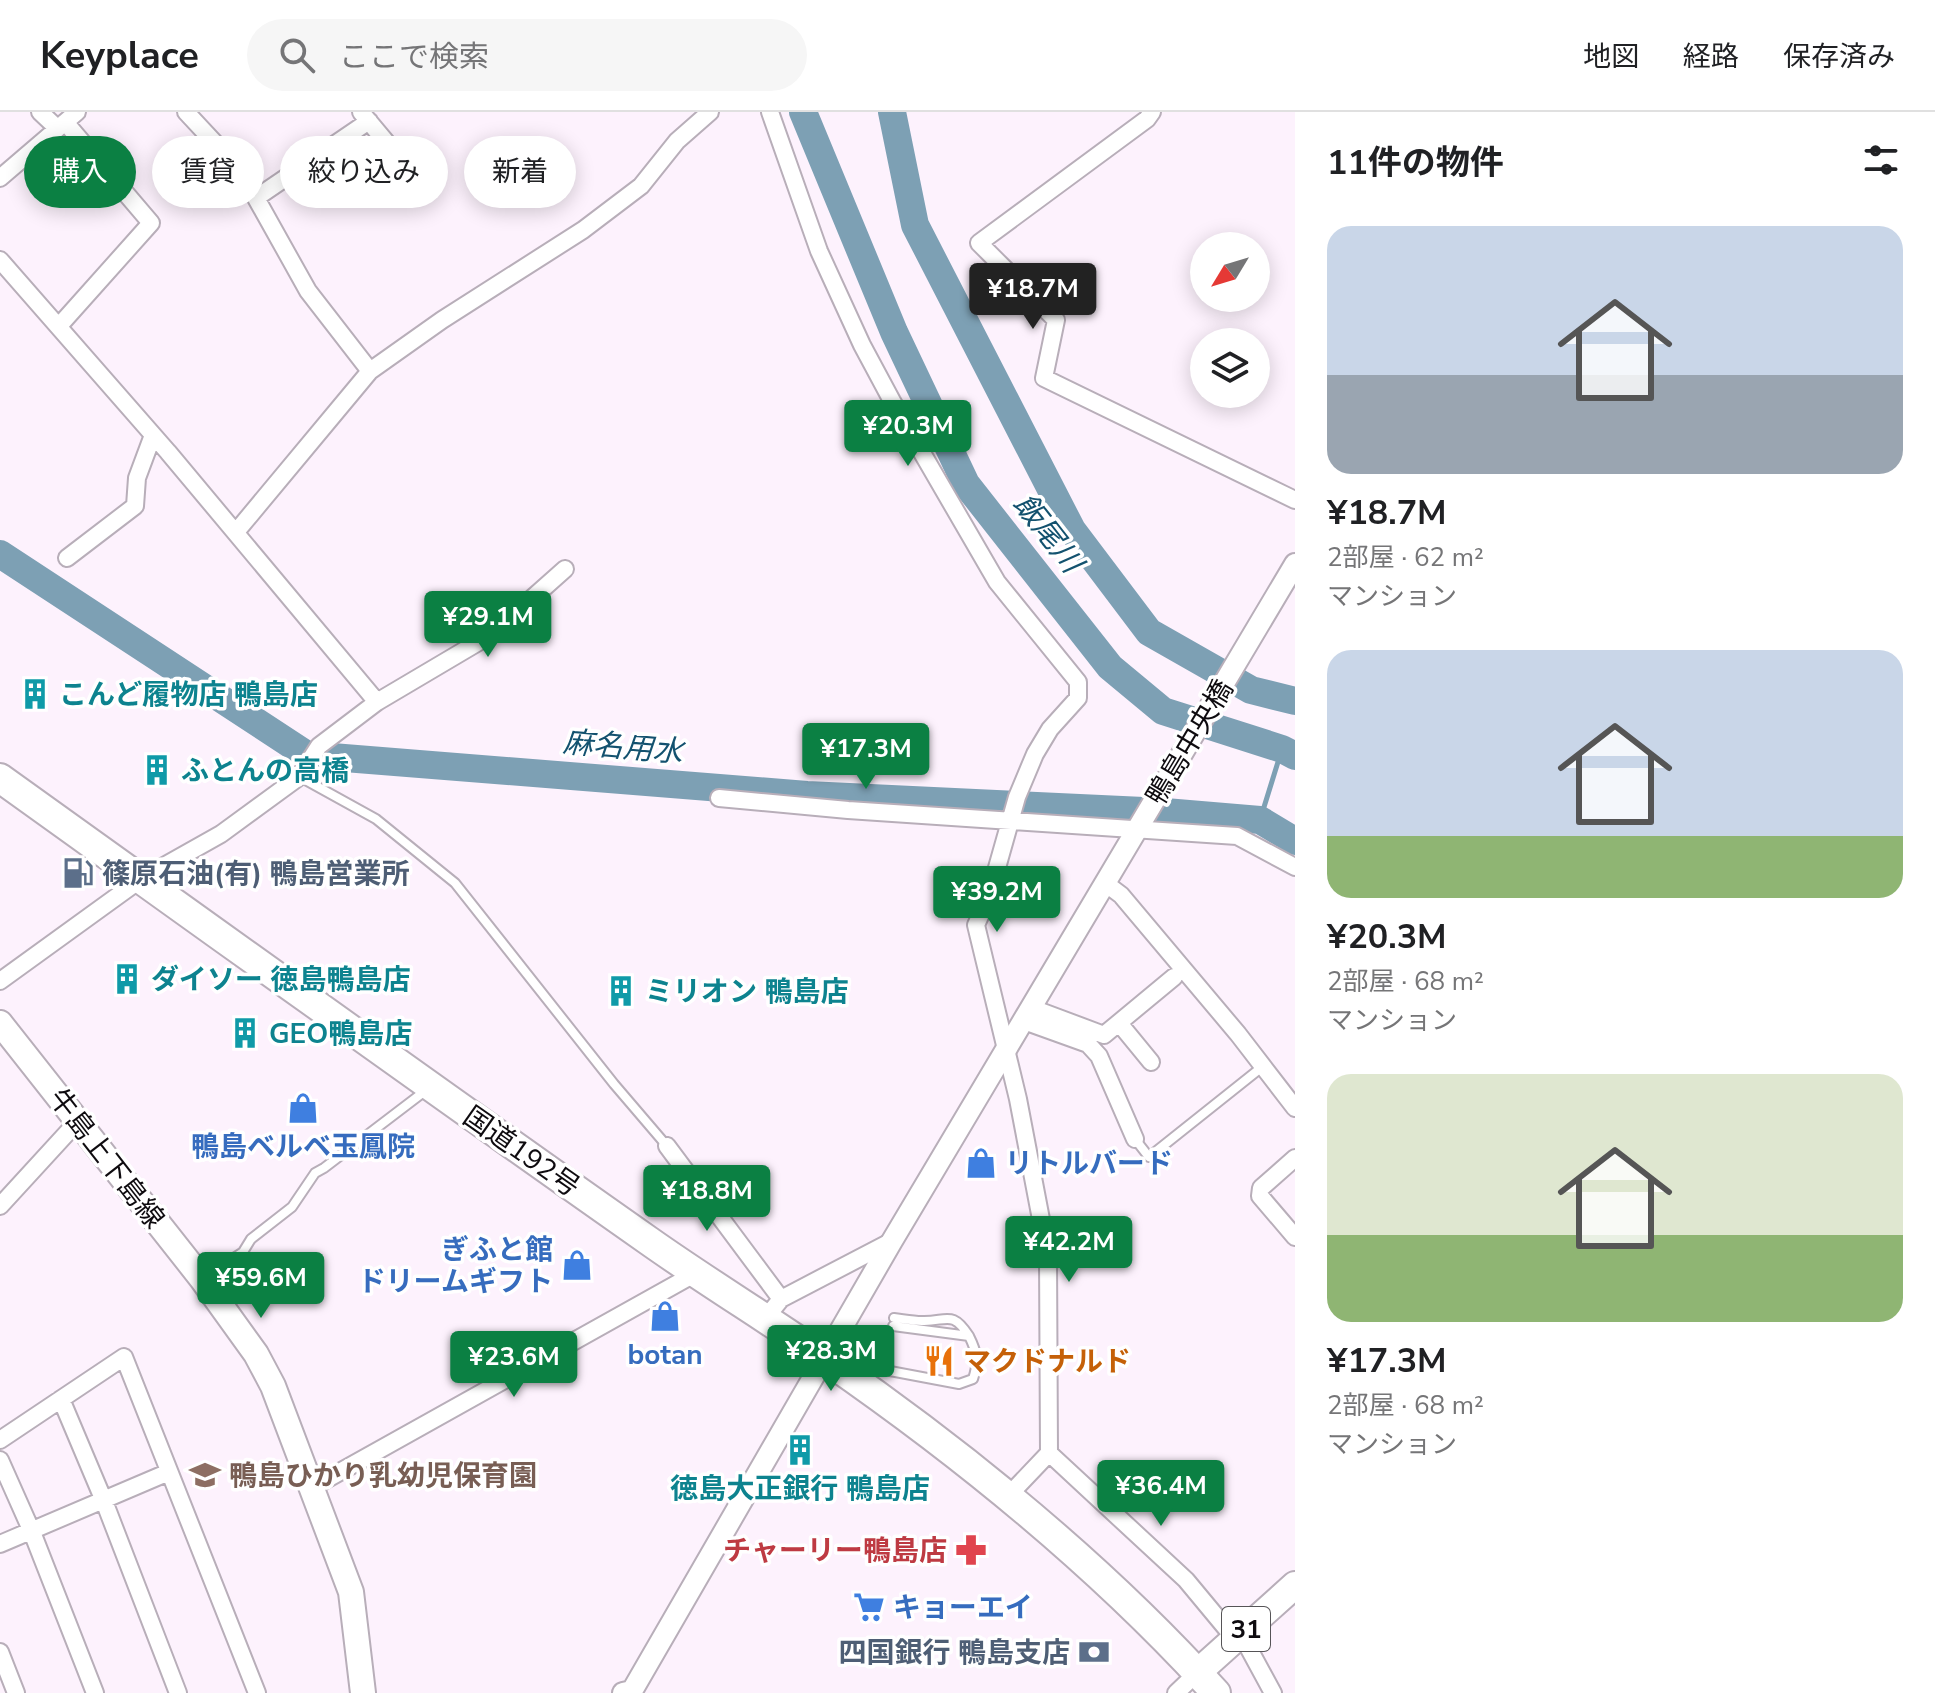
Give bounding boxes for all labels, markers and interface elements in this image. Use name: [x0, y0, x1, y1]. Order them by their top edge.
search box: [247, 19, 807, 91]
text: Keyplace: [40, 30, 199, 81]
icon: search: [275, 33, 319, 77]
text: ここで検索: [339, 37, 489, 78]
text: 地図: [1583, 38, 1639, 76]
text: 経路: [1683, 38, 1739, 76]
text: 保存済み: [1783, 38, 1895, 76]
chip: 購入: [24, 136, 136, 208]
chip: 賃貸: [152, 136, 264, 208]
chip: 絞り込み: [280, 136, 448, 208]
chip: 新着: [464, 136, 576, 208]
icon: filters: [1859, 138, 1903, 182]
text: 11件の物件: [1327, 140, 1504, 186]
north arrow: [1190, 232, 1270, 312]
map controls: [1190, 232, 1270, 408]
pin: ¥18.7M: [968, 263, 1098, 331]
text: ¥18.7M: [987, 271, 1079, 306]
icon: home: [1543, 278, 1687, 422]
button: layers: [1190, 328, 1270, 408]
pin: ¥20.3M: [843, 400, 973, 468]
text: ¥20.3M: [862, 408, 954, 443]
water label: 飯尾川: [1004, 485, 1093, 584]
text: ¥18.7M: [1327, 490, 1447, 536]
text: 2部屋 · 62 m²: [1327, 540, 1484, 575]
text: マンション: [1327, 579, 1457, 614]
pin: ¥29.1M: [423, 591, 553, 659]
text: ¥29.1M: [442, 599, 534, 634]
street label: 鴨島中央橋: [1138, 673, 1242, 812]
place label: こんど履物店 鴨島店: [59, 676, 318, 714]
building icon: こんど履物店 鴨島店: [18, 677, 52, 711]
icon: home: [1543, 702, 1687, 846]
water label: 麻名用水: [561, 722, 688, 773]
pin: ¥17.3M: [801, 723, 931, 791]
text: ¥17.3M: [820, 731, 912, 766]
place label: ふとんの高橋: [181, 752, 349, 790]
building icon: ふとんの高橋: [140, 753, 174, 787]
place label: 篠原石油(有) 鴨島営業所: [102, 855, 410, 893]
fuel station icon: 篠原石油(有) 鴨島営業所: [61, 856, 95, 890]
pin: ¥39.2M: [932, 866, 1062, 934]
text: ¥39.2M: [951, 874, 1043, 909]
text: ¥20.3M: [1327, 914, 1447, 960]
place label: ダイソー 徳島鴨島店: [151, 961, 411, 999]
building icon: ダイソー 徳島鴨島店: [110, 962, 144, 996]
text: 2部屋 · 68 m²: [1327, 964, 1484, 999]
place label: ミリオン 鴨島店: [645, 973, 849, 1011]
building icon: ミリオン 鴨島店: [604, 974, 638, 1008]
text: マンション: [1327, 1003, 1457, 1038]
place label: GEO鴨島店: [269, 1015, 412, 1053]
building icon: GEO鴨島店: [228, 1016, 262, 1050]
street label: 牛島上下島線: [40, 1081, 173, 1237]
shop icon: 鴨島ベルベ玉鳳院: [286, 1091, 320, 1125]
street label: 国道192号: [455, 1098, 587, 1206]
icon: home: [1543, 1126, 1687, 1270]
place label: 鴨島ベルベ玉鳳院: [191, 1128, 415, 1166]
place label: リトルバード: [1005, 1145, 1173, 1183]
shop icon: リトルバード: [964, 1146, 998, 1180]
pin: ¥18.8M: [642, 1165, 772, 1233]
text: ¥18.8M: [661, 1173, 753, 1208]
pin: ¥42.2M: [1004, 1216, 1134, 1284]
text: ¥42.2M: [1023, 1224, 1115, 1259]
place label: ぎふと館 ドリームギフト: [358, 1231, 553, 1301]
shop icon: ぎふと館 ドリームギフト: [560, 1248, 594, 1282]
pin: ¥59.6M: [196, 1252, 326, 1320]
text: ¥59.6M: [215, 1260, 307, 1295]
shop icon: botan: [648, 1299, 682, 1333]
pin: ¥28.3M: [766, 1325, 896, 1393]
pin: ¥23.6M: [449, 1331, 579, 1399]
text: ¥28.3M: [785, 1333, 877, 1368]
place label: botan: [627, 1336, 703, 1374]
text: ¥17.3M: [1327, 1338, 1447, 1384]
text: ¥23.6M: [468, 1339, 560, 1374]
place label: マクドナルド: [963, 1343, 1131, 1381]
restaurant icon: マクドナルド: [922, 1344, 956, 1378]
text: 2部屋 · 68 m²: [1327, 1388, 1484, 1423]
text: マンション: [1327, 1427, 1457, 1462]
building icon: 徳島大正銀行 鴨島店: [783, 1433, 817, 1467]
place label: 鴨島ひかり乳幼児保育園: [229, 1457, 537, 1495]
school or university icon: 鴨島ひかり乳幼児保育園: [188, 1458, 222, 1492]
pin: ¥36.4M: [1096, 1460, 1226, 1528]
text: ¥36.4M: [1115, 1468, 1207, 1503]
place label: 徳島大正銀行 鴨島店: [670, 1470, 930, 1508]
place label: チャーリー鴨島店: [723, 1532, 947, 1570]
pharmacy icon: チャーリー鴨島店: [954, 1533, 988, 1567]
place label: キョーエイ: [893, 1589, 1033, 1627]
supermarket icon: キョーエイ: [852, 1590, 886, 1624]
road number: 31: [1222, 1607, 1270, 1651]
place label: 四国銀行 鴨島支店: [838, 1634, 1070, 1672]
bank icon: 四国銀行 鴨島支店: [1077, 1635, 1111, 1669]

